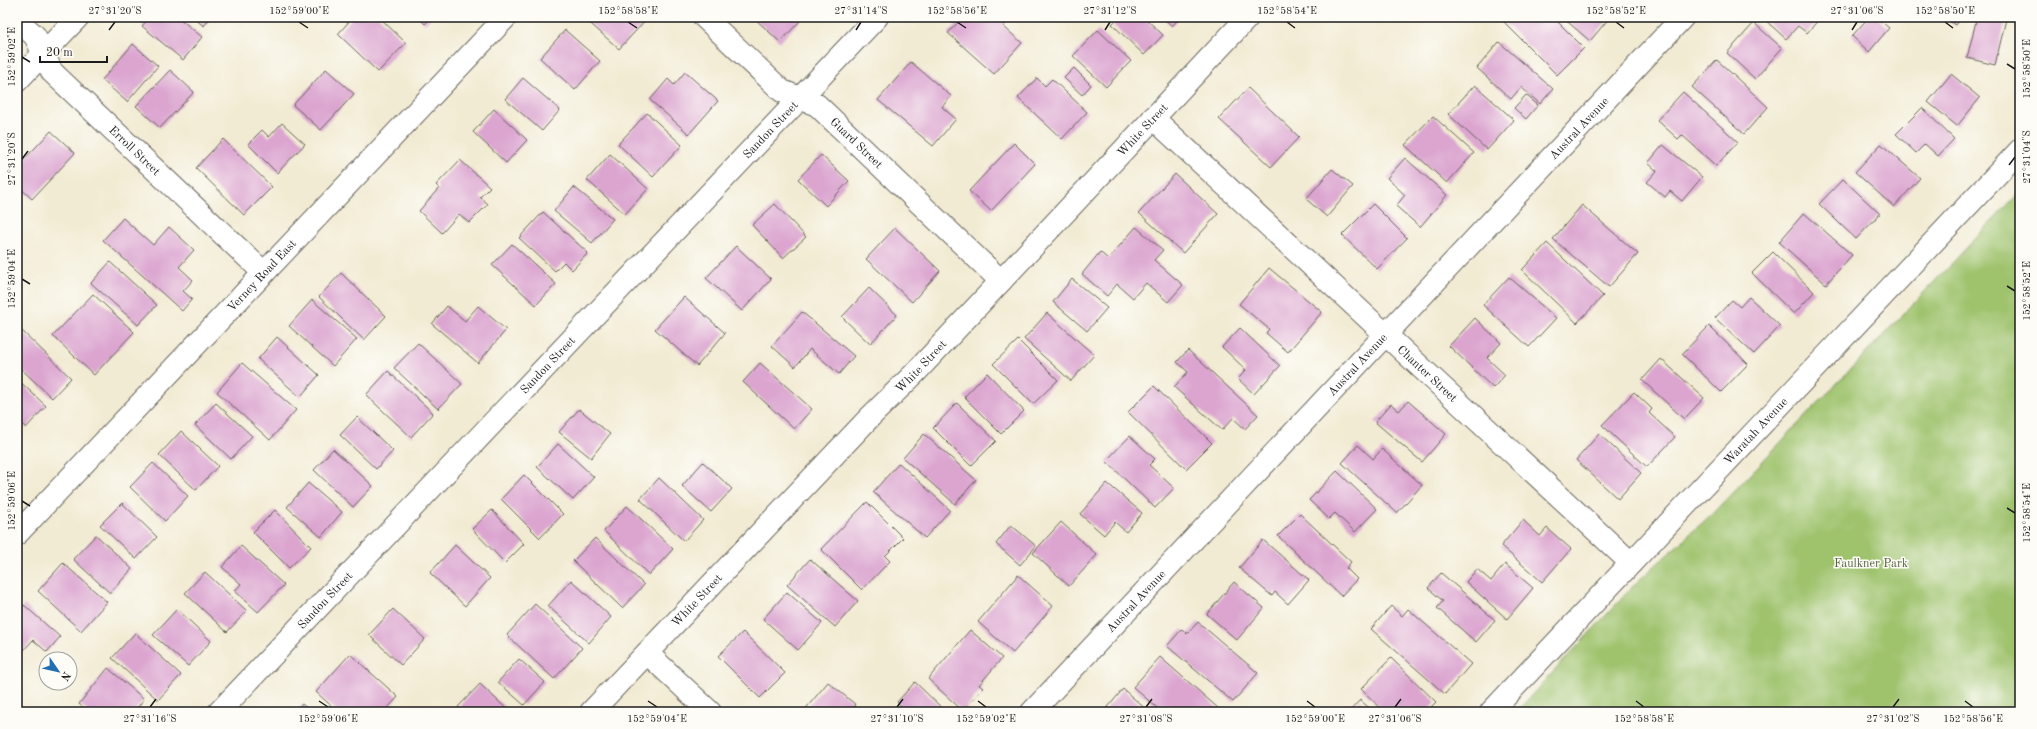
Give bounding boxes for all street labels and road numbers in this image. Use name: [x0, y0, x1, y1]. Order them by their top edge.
street label: Austral Avenue: [1548, 95, 1612, 162]
street label: Sandon Street: [741, 99, 801, 161]
street label: White Street: [1116, 102, 1171, 159]
street label: Guard Street: [827, 116, 884, 171]
street label: Erroll Street: [106, 124, 162, 178]
street label: Verney Road East: [226, 238, 299, 314]
street label: Austral Avenue: [1326, 331, 1390, 399]
street label: Sandon Street: [519, 335, 578, 396]
street label: White Street: [894, 338, 949, 395]
street label: Chanter Street: [1395, 344, 1459, 405]
street label: Waratah Avenue: [1722, 396, 1791, 467]
street label: Austral Avenue: [1105, 568, 1169, 635]
street label: Sandon Street: [296, 570, 355, 632]
street label: White Street: [670, 572, 725, 629]

